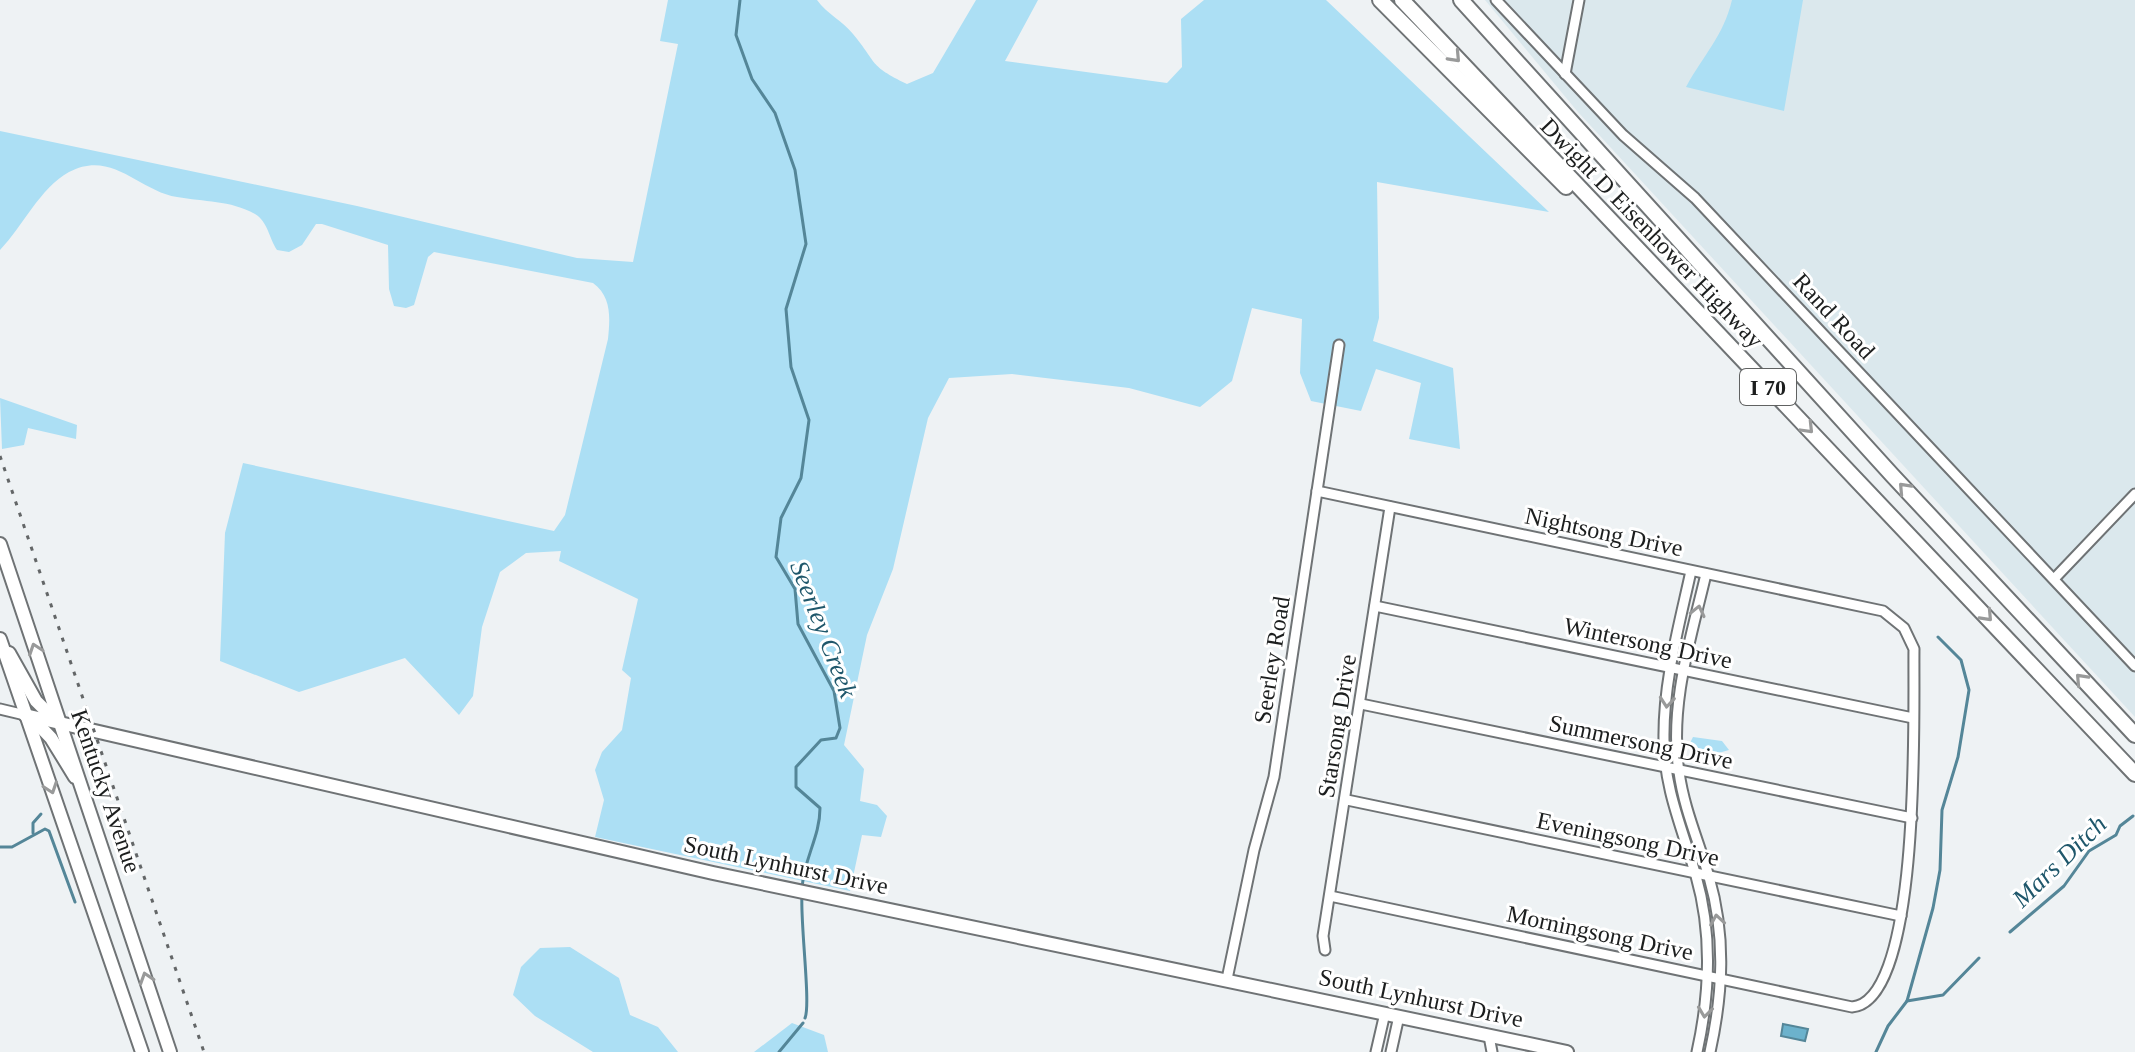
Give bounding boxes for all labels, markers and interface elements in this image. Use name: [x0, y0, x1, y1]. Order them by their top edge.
one-way arrow: [1446, 48, 1460, 62]
street label: Dwight D Eisenhower Highway: [1535, 113, 1769, 353]
street label: Rand Road: [1788, 268, 1880, 364]
road number: I 70: [1740, 369, 1796, 405]
one-way arrow: [1798, 419, 1813, 433]
one-way arrow: [1900, 483, 1914, 498]
street label: Nightsong Drive: [1523, 503, 1685, 561]
water label: Seerley Creek: [784, 557, 863, 702]
street label: Seerley Road: [1249, 594, 1295, 726]
one-way arrow: [1688, 605, 1705, 618]
one-way arrow: [1978, 607, 1992, 621]
street label: Wintersong Drive: [1561, 612, 1735, 674]
one-way arrow: [29, 643, 45, 657]
street label: Starsong Drive: [1313, 653, 1361, 799]
one-way arrow: [2076, 674, 2091, 688]
one-way arrow: [1658, 696, 1675, 709]
street label: Kentucky Avenue: [66, 706, 146, 876]
street label: Summersong Drive: [1547, 710, 1735, 774]
one-way arrow: [41, 781, 57, 795]
street label: Eveningsong Drive: [1534, 807, 1722, 871]
water label: Mars Ditch: [2006, 810, 2112, 914]
street label: South Lynhurst Drive: [682, 831, 890, 899]
street label: Morningsong Drive: [1504, 901, 1696, 965]
one-way arrow: [1709, 913, 1726, 926]
street label: South Lynhurst Drive: [1317, 964, 1525, 1032]
one-way arrow: [139, 972, 155, 986]
one-way arrow: [1696, 1006, 1713, 1019]

